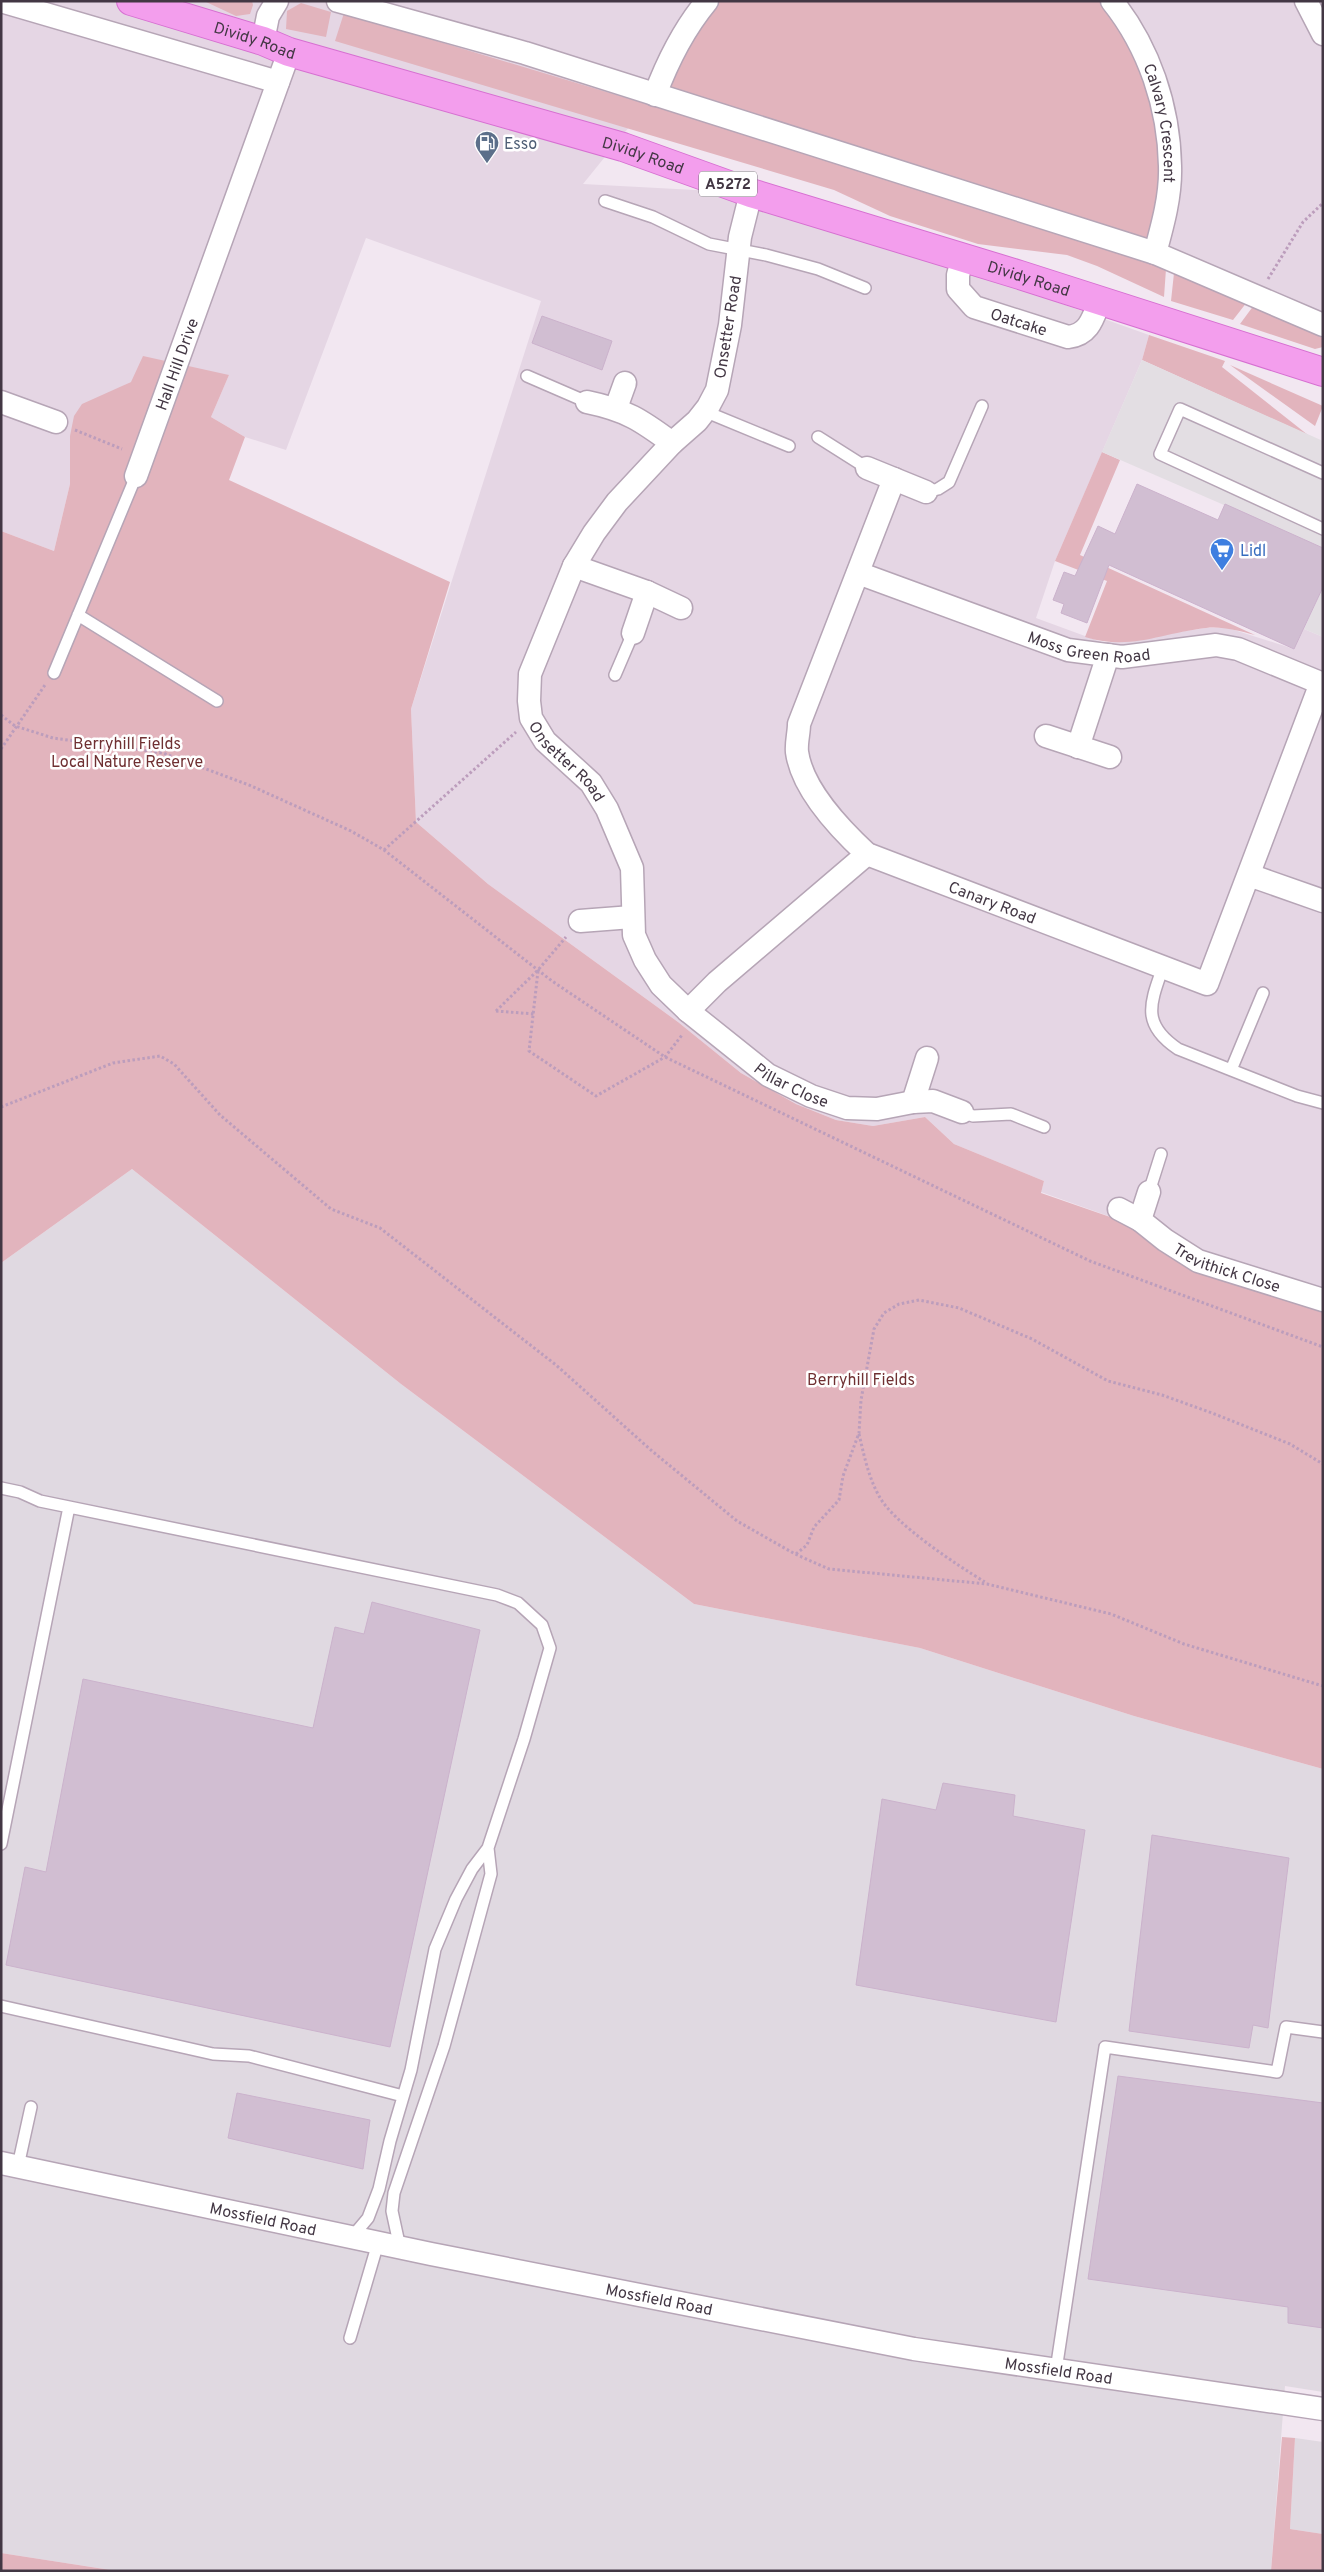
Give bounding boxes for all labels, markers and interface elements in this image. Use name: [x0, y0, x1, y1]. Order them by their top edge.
street label: Dividy Road: [211, 19, 298, 65]
street label: Calvary Crescent: [1138, 61, 1178, 183]
fuel station icon: Esso: [474, 130, 500, 164]
street label: Dividy Road: [599, 134, 686, 180]
place label: Esso: [504, 135, 537, 155]
road number: A5272: [699, 172, 757, 196]
street label: Dividy Road: [985, 258, 1072, 302]
street label: Onsetter Road: [711, 274, 747, 380]
street label: Oatcake: [988, 305, 1049, 342]
street label: Hall Hill Drive: [152, 316, 204, 414]
supermarket icon: Lidl: [1209, 537, 1235, 571]
place label: Lidl: [1240, 542, 1266, 562]
street label: Moss Green Road: [1024, 628, 1152, 669]
street label: Onsetter Road: [523, 718, 608, 806]
park label: Berryhill Fields Local Nature Reserve: [51, 735, 203, 773]
street label: Canary Road: [945, 878, 1038, 930]
street label: Pillar Close: [749, 1060, 831, 1113]
street label: Trevithick Close: [1169, 1240, 1282, 1298]
park label: Berryhill Fields: [807, 1371, 915, 1391]
street label: Mossfield Road: [208, 2199, 318, 2241]
street label: Mossfield Road: [603, 2281, 714, 2321]
street label: Mossfield Road: [1003, 2354, 1114, 2390]

